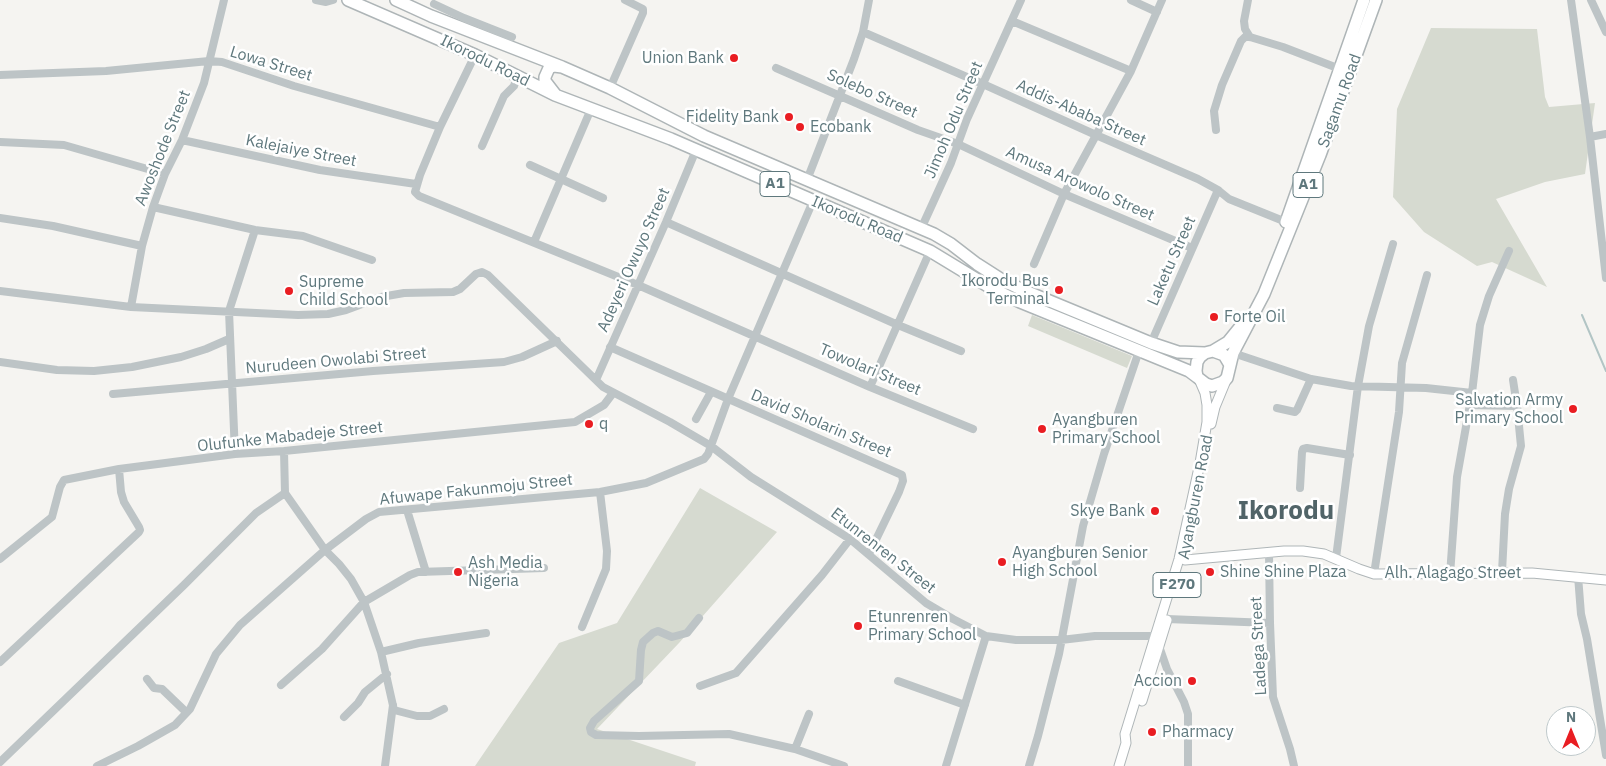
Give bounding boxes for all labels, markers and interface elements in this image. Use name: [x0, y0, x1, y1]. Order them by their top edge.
street label: Ikorodu Road: [437, 31, 533, 91]
street label: Lowa Street: [228, 42, 314, 86]
place label: Union Bank: [642, 48, 724, 68]
street label: Sagamu Road: [1314, 51, 1366, 151]
marker: Union Bank: [728, 52, 740, 64]
street label: Jimoh Odu Street: [921, 59, 987, 181]
street label: Solebo Street: [824, 65, 920, 123]
street label: Addis-Ababa Street: [1013, 76, 1149, 150]
street label: Awoshode Street: [131, 87, 195, 209]
place label: Fidelity Bank: [686, 107, 779, 127]
marker: Fidelity Bank: [783, 111, 795, 123]
place label: Ecobank: [810, 117, 871, 137]
marker: Ecobank: [794, 121, 806, 133]
street label: Kalejaiye Street: [244, 131, 358, 171]
street label: Amusa Arowolo Street: [1003, 143, 1157, 225]
road number: A1: [760, 172, 790, 196]
road number: A1: [1293, 172, 1323, 198]
street label: Adeyeri Owuyo Street: [594, 185, 674, 335]
street label: Ikorodu Road: [809, 192, 905, 248]
street label: Laketu Street: [1144, 213, 1200, 309]
place label: Ikorodu Bus Terminal: [961, 271, 1049, 309]
place label: Supreme Child School: [299, 272, 388, 310]
marker: Ikorodu Bus Terminal: [1053, 284, 1065, 296]
marker: Supreme Child School: [283, 285, 295, 297]
place label: Forte Oil: [1224, 307, 1285, 327]
marker: Forte Oil: [1208, 311, 1220, 323]
street label: Towolari Street: [816, 340, 924, 400]
street label: Nurudeen Owolabi Street: [245, 344, 427, 378]
street label: David Sholarin Street: [748, 386, 894, 462]
place label: Salvation Army Primary School: [1455, 390, 1563, 428]
marker: Salvation Army Primary School: [1567, 403, 1579, 415]
place label: Ayangburen Primary School: [1052, 410, 1160, 448]
place label: q: [599, 414, 608, 434]
street label: Olufunke Mabadeje Street: [196, 418, 384, 456]
marker: q: [583, 418, 595, 430]
marker: Ayangburen Primary School: [1036, 423, 1048, 435]
street label: Ayangburen Road: [1175, 433, 1217, 561]
street label: Afuwape Fakunmoju Street: [379, 470, 573, 510]
district label: Ikorodu: [1238, 495, 1334, 527]
place label: Skye Bank: [1070, 501, 1145, 521]
street label: Etunrenren Street: [827, 504, 939, 598]
marker: Skye Bank: [1149, 505, 1161, 517]
place label: Ayangburen Senior High School: [1012, 543, 1148, 581]
place label: Ash Media Nigeria: [468, 553, 543, 591]
marker: Ayangburen Senior High School: [996, 556, 1008, 568]
place label: Shine Shine Plaza: [1220, 562, 1347, 582]
street label: Alh. Alagago Street: [1385, 563, 1521, 583]
marker: Ash Media Nigeria: [452, 566, 464, 578]
marker: Shine Shine Plaza: [1204, 566, 1216, 578]
road number: F270: [1153, 572, 1201, 598]
street label: Ladega Street: [1247, 596, 1271, 696]
place label: Etunrenren Primary School: [868, 607, 976, 645]
marker: Etunrenren Primary School: [852, 620, 864, 632]
place label: Accion: [1134, 671, 1182, 691]
marker: Accion: [1186, 675, 1198, 687]
north arrow: [1546, 706, 1596, 756]
text: N: [1566, 708, 1576, 726]
place label: Pharmacy: [1162, 722, 1234, 742]
marker: Pharmacy: [1146, 726, 1158, 738]

